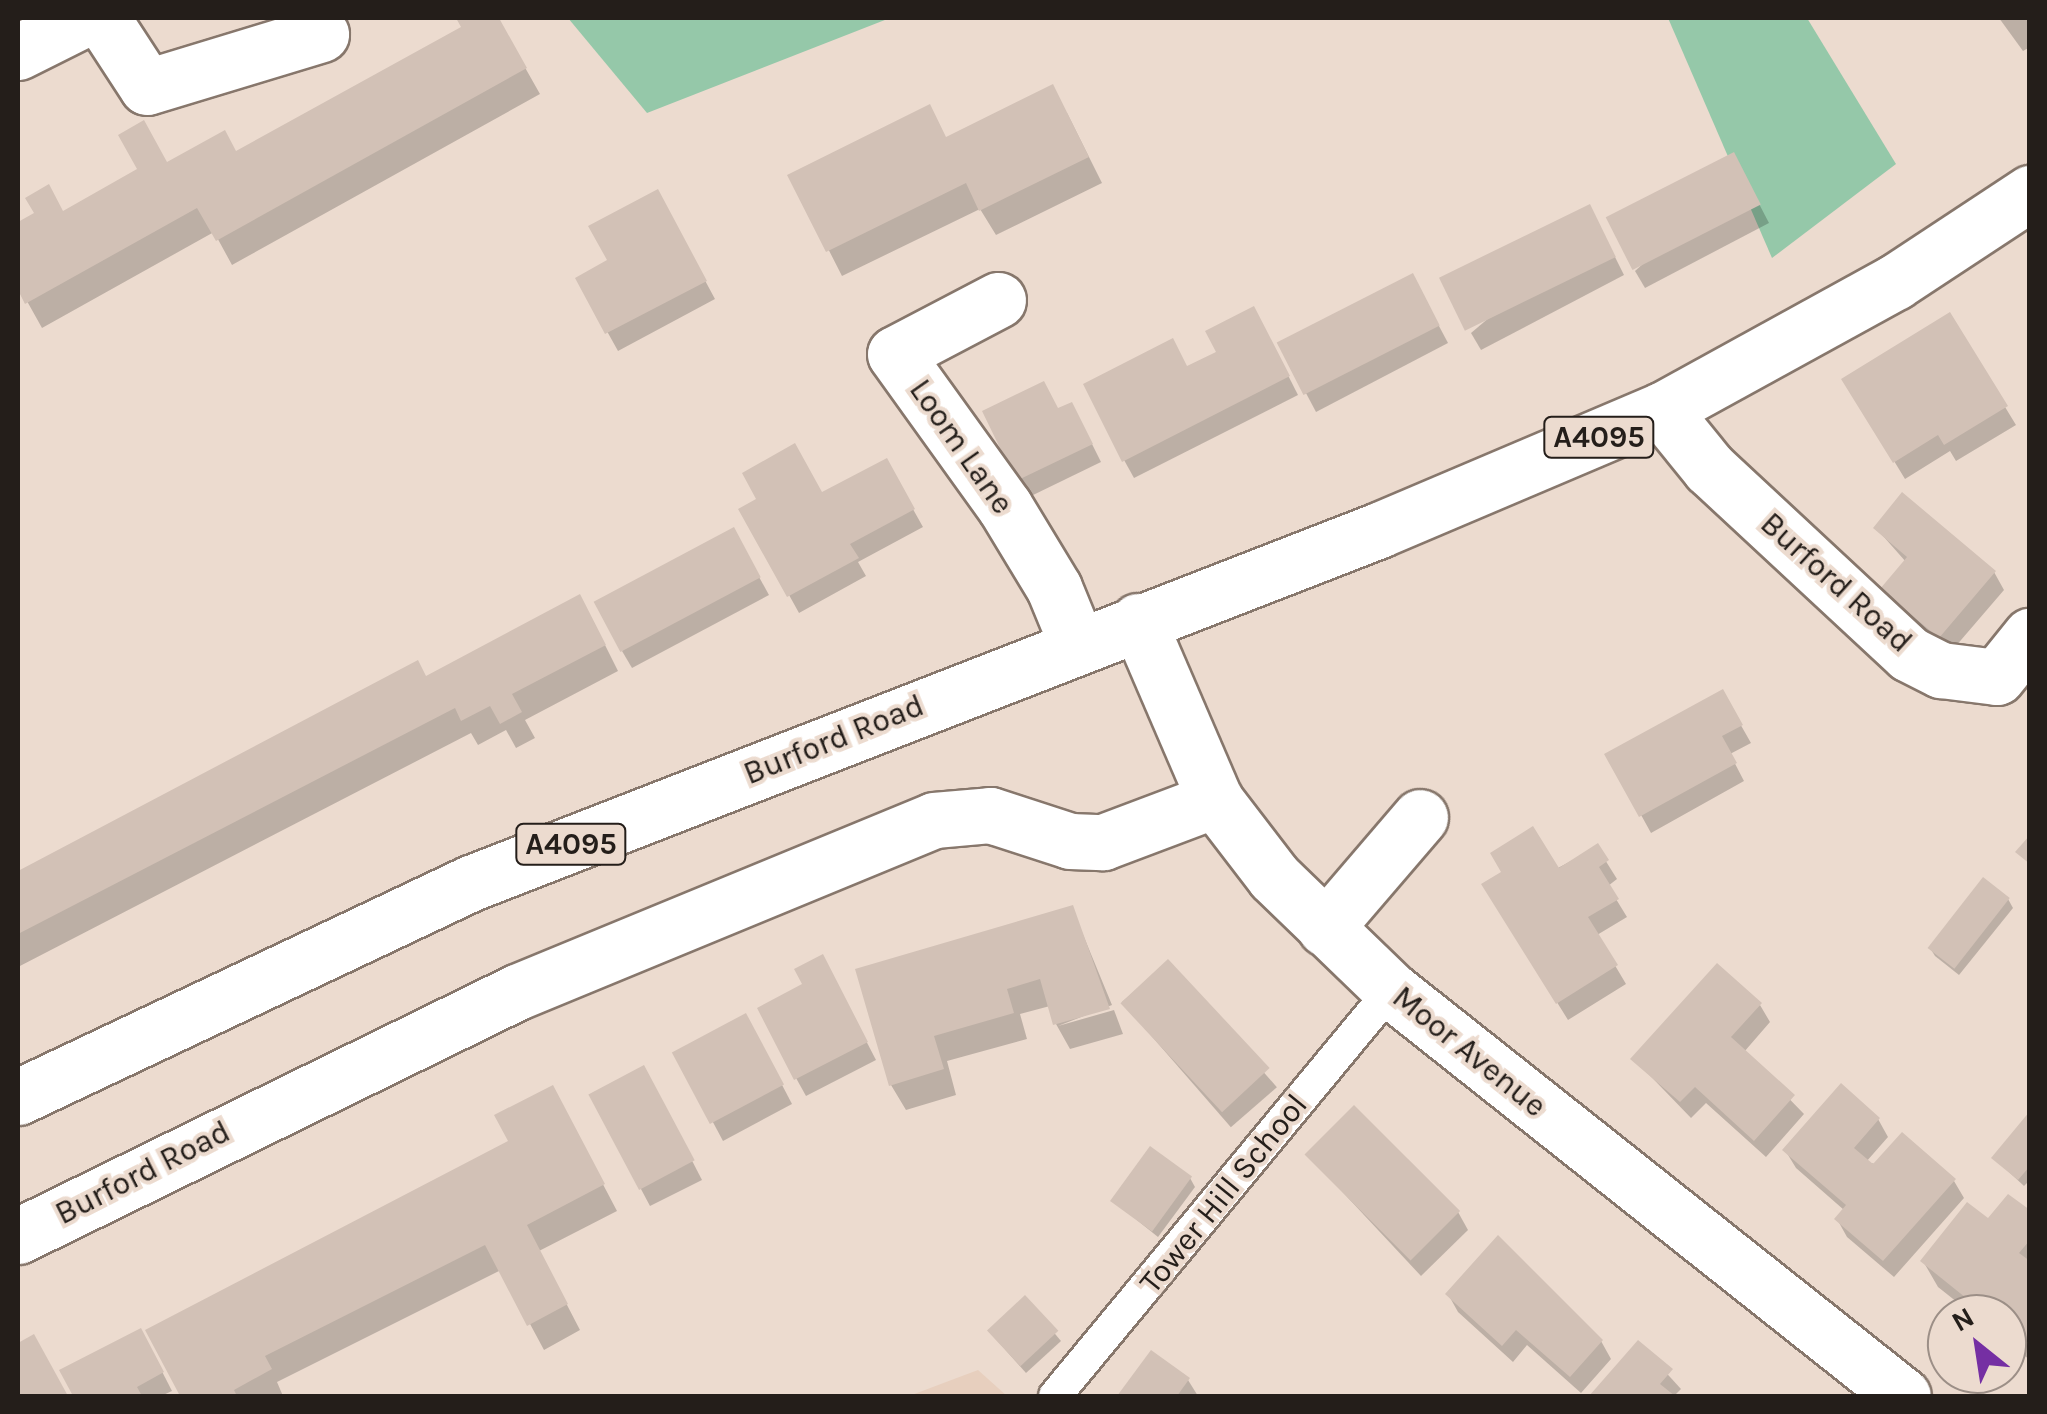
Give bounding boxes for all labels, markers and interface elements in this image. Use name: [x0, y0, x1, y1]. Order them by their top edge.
street label: Loom Lane: [901, 372, 1021, 522]
road number: A4095: [1542, 412, 1656, 462]
street label: Burford Road: [1752, 505, 1920, 661]
street label: Burford Road: [738, 686, 930, 794]
road number: A4095: [514, 819, 628, 869]
street label: Moor Avenue: [1384, 978, 1554, 1126]
street label: Tower Hill School: [1132, 1087, 1316, 1301]
street label: Burford Road: [49, 1113, 237, 1233]
north arrow: [1927, 1294, 2027, 1394]
text: N: [1946, 1300, 1980, 1339]

